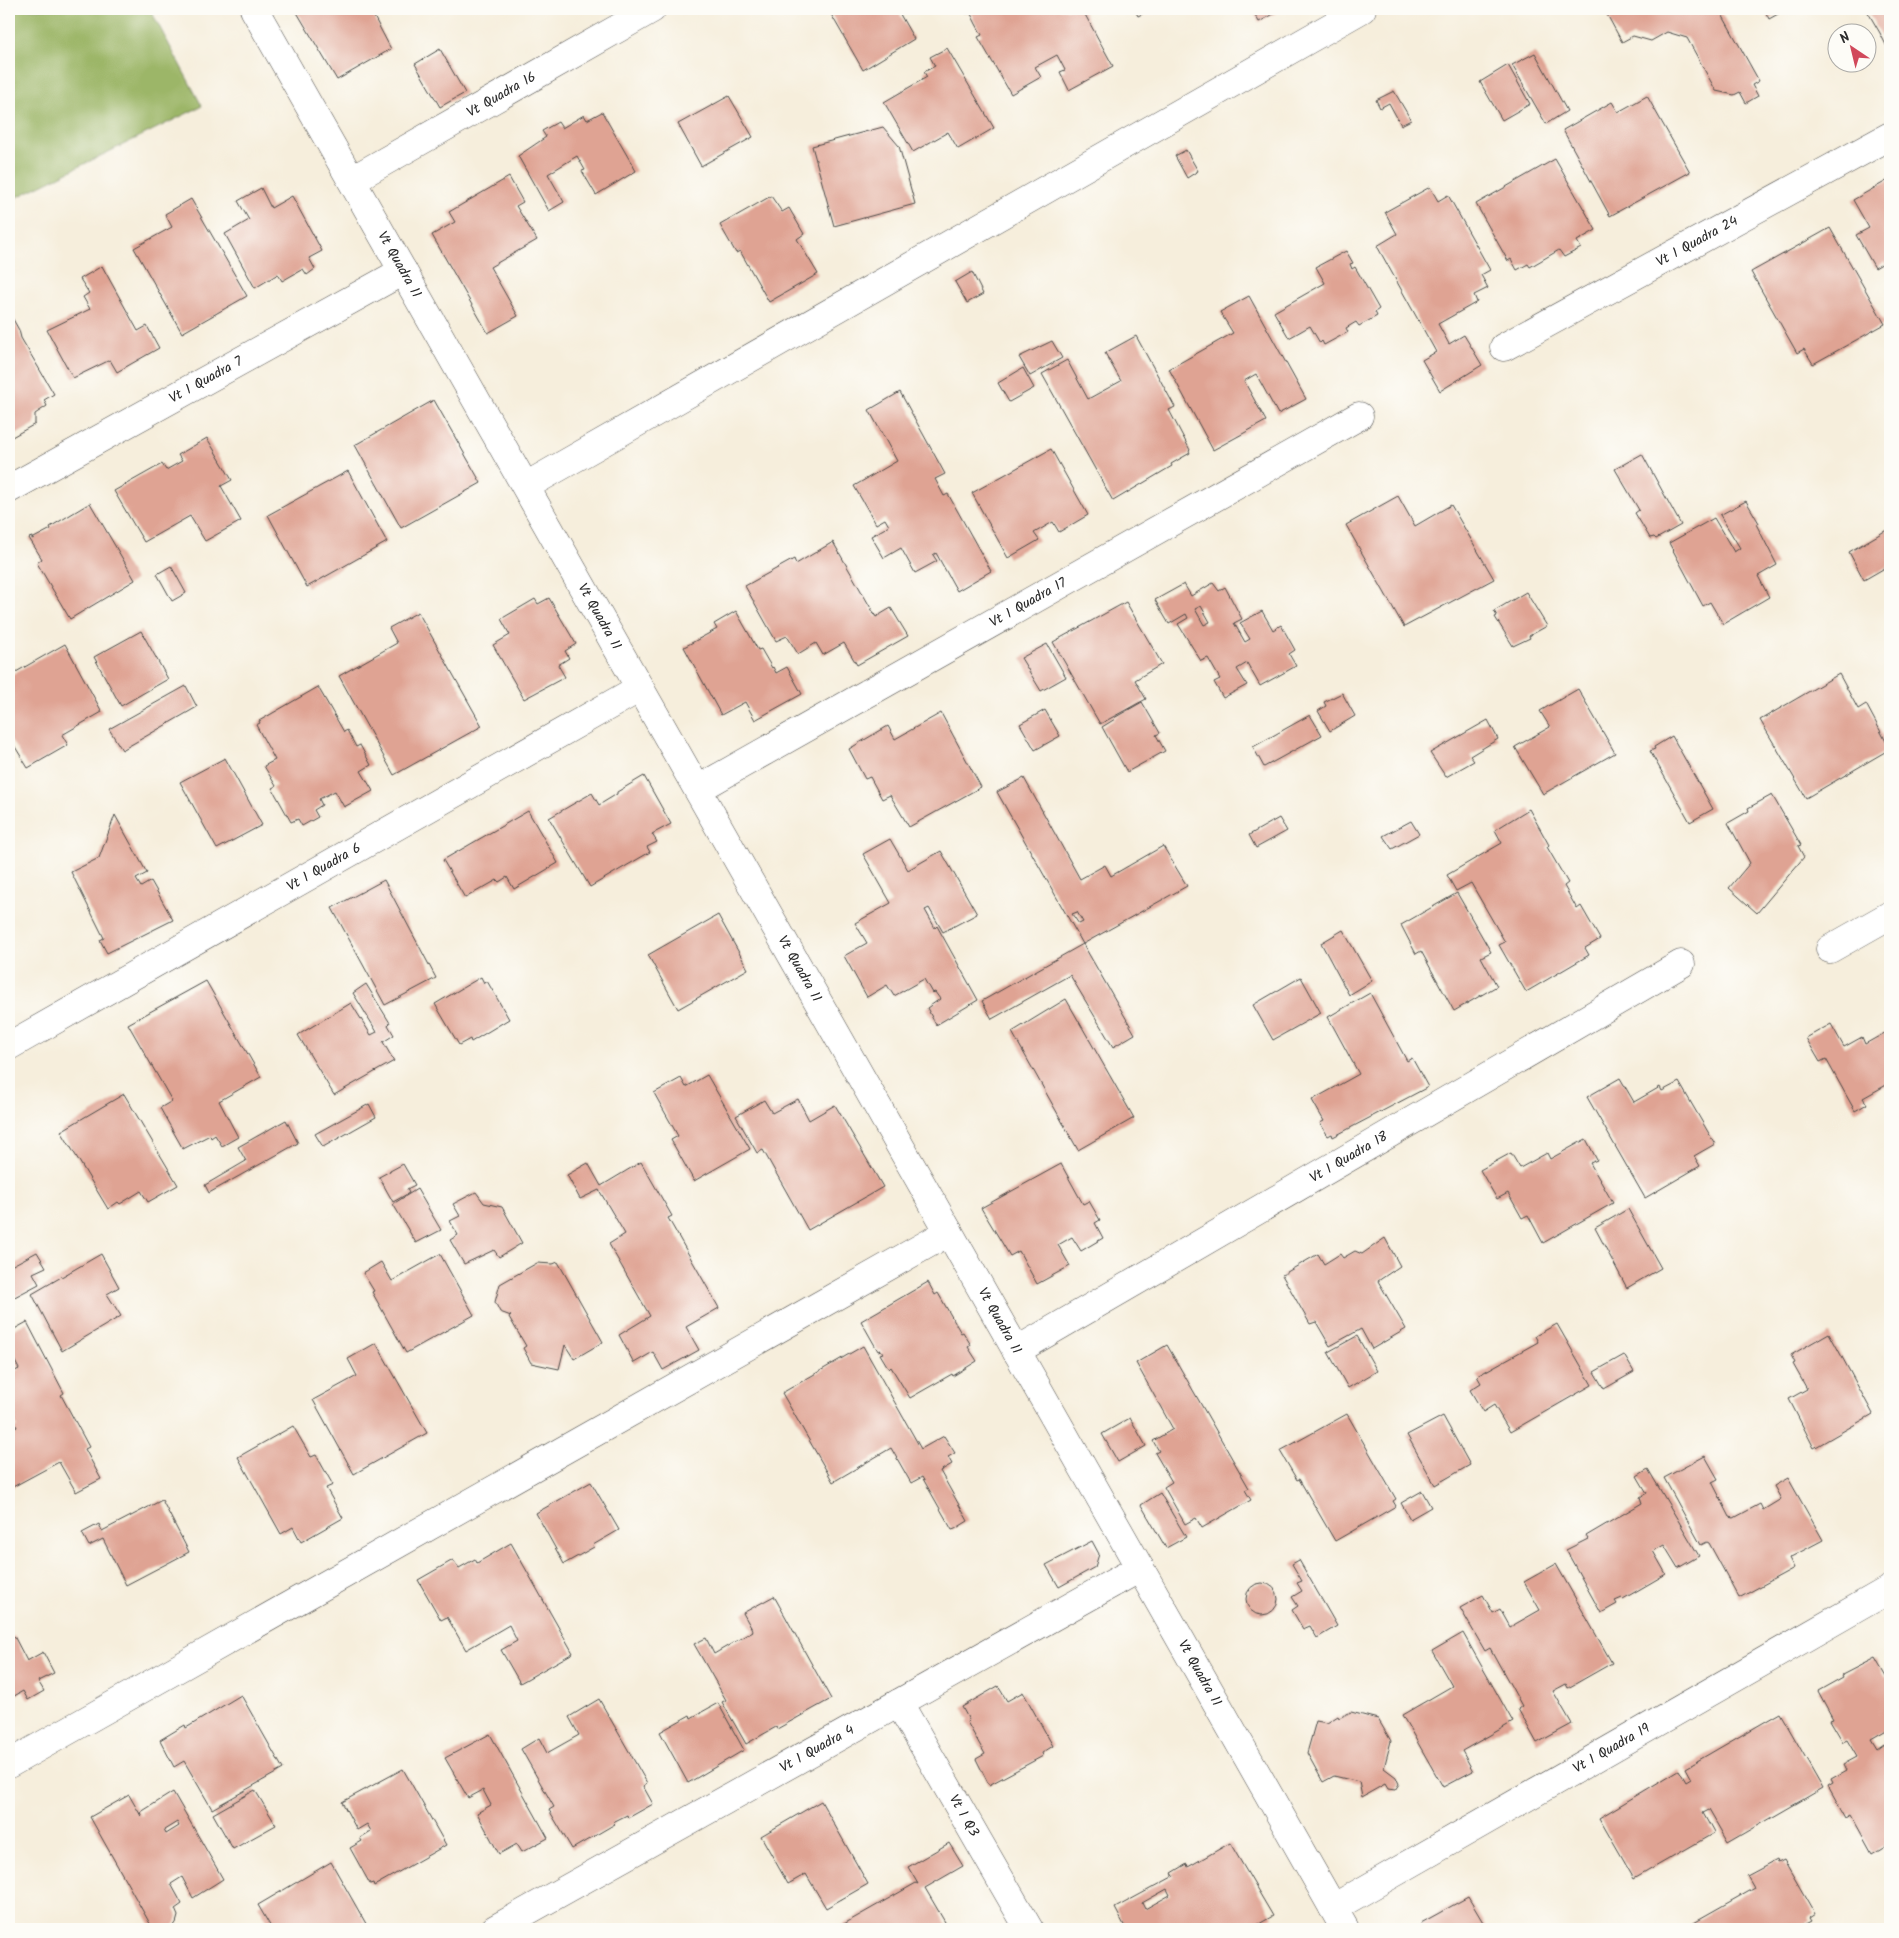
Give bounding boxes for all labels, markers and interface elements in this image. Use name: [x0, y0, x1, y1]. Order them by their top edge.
north arrow: [1826, 22, 1876, 72]
text: N: [1835, 27, 1855, 50]
street label: Vt Quadra 16: [463, 66, 540, 123]
street label: Vt 1 Quadra 24: [1652, 210, 1742, 273]
street label: Vt Quadra 11: [372, 227, 427, 302]
street label: Vt 1 Quadra 7: [165, 351, 247, 409]
street label: Vt 1 Quadra 17: [985, 572, 1071, 633]
street label: Vt Quadra 11: [572, 579, 627, 654]
street label: Vt 1 Quadra 6: [283, 837, 365, 897]
street label: Vt Quadra 11: [772, 931, 827, 1006]
street label: Vt 1 Quadra 18: [1305, 1126, 1393, 1189]
street label: Vt Quadra 11: [972, 1284, 1027, 1358]
street label: Vt Quadra 11: [1172, 1636, 1227, 1710]
street label: Vt 1 Quadra 19: [1569, 1717, 1654, 1779]
street label: Vt 1 Quadra 4: [776, 1719, 859, 1778]
street label: Vt 1 Q3: [943, 1790, 985, 1841]

